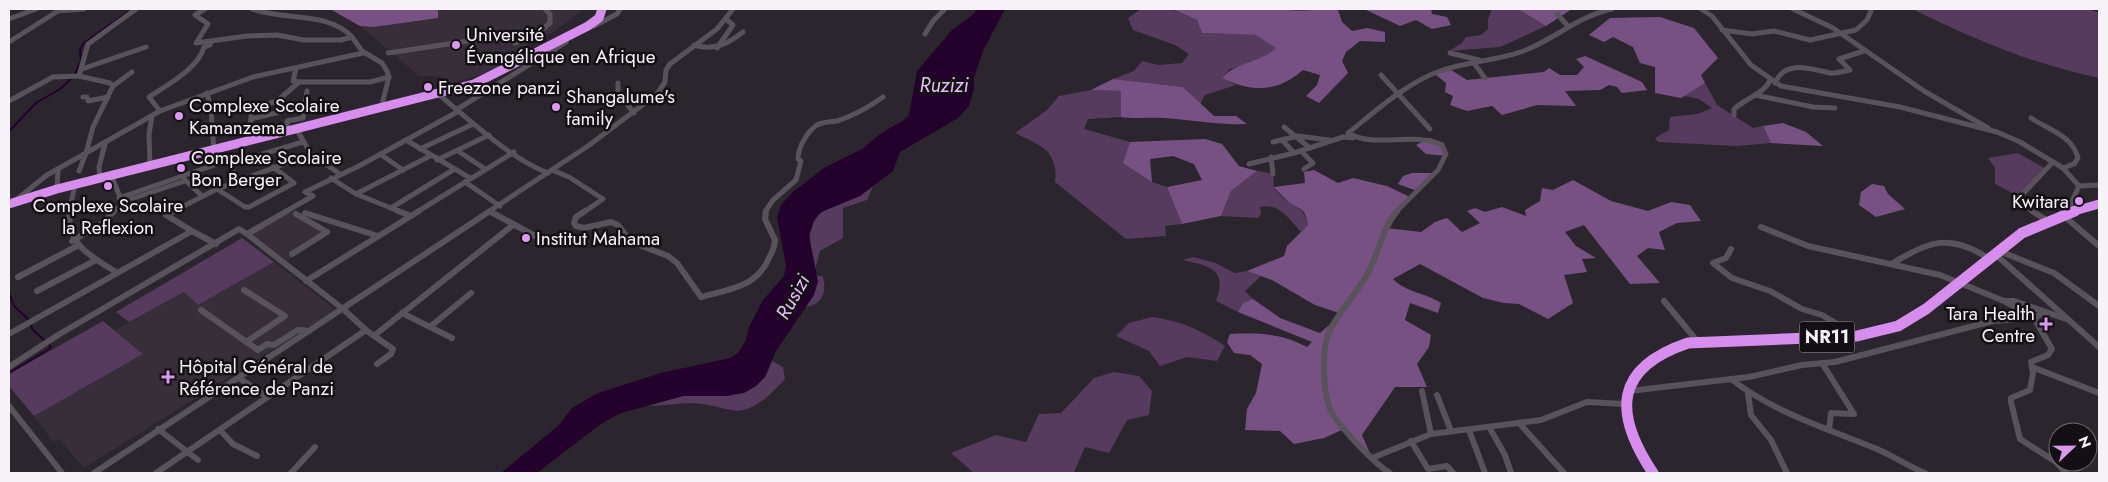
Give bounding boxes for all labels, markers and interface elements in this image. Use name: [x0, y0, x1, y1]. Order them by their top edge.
place label: Université Évangélique en Afrique: [466, 21, 656, 70]
marker: Université Évangélique en Afrique: [450, 39, 462, 51]
water label: Ruzizi: [920, 71, 969, 100]
place label: Freezone panzi: [438, 74, 561, 101]
marker: Freezone panzi: [422, 81, 434, 93]
place label: Shangalume's family: [566, 83, 675, 132]
place label: Complexe Scolaire Kamanzema: [189, 92, 340, 141]
marker: Shangalume's family: [550, 101, 562, 113]
marker: Complexe Scolaire Kamanzema: [173, 110, 185, 122]
place label: Complexe Scolaire Bon Berger: [191, 144, 342, 193]
marker: Complexe Scolaire Bon Berger: [175, 162, 187, 174]
marker: Complexe Scolaire la Reflexion: [102, 180, 114, 192]
place label: Kwitara: [2012, 188, 2069, 215]
place label: Complexe Scolaire la Reflexion: [33, 192, 183, 241]
marker: Kwitara: [2073, 195, 2085, 207]
place label: Institut Mahama: [536, 225, 660, 252]
marker: Institut Mahama: [520, 232, 532, 244]
water label: Rusizi: [769, 268, 818, 325]
place label: Tara Health Centre: [1946, 300, 2035, 349]
marker: Tara Health Centre: [2039, 317, 2053, 331]
road number: NR11: [1800, 322, 1854, 352]
place label: Hôpital Général de Référence de Panzi: [179, 353, 334, 402]
marker: Hôpital Général de Référence de Panzi: [161, 370, 175, 384]
north arrow: [2048, 422, 2098, 472]
text: N: [2074, 433, 2096, 451]

